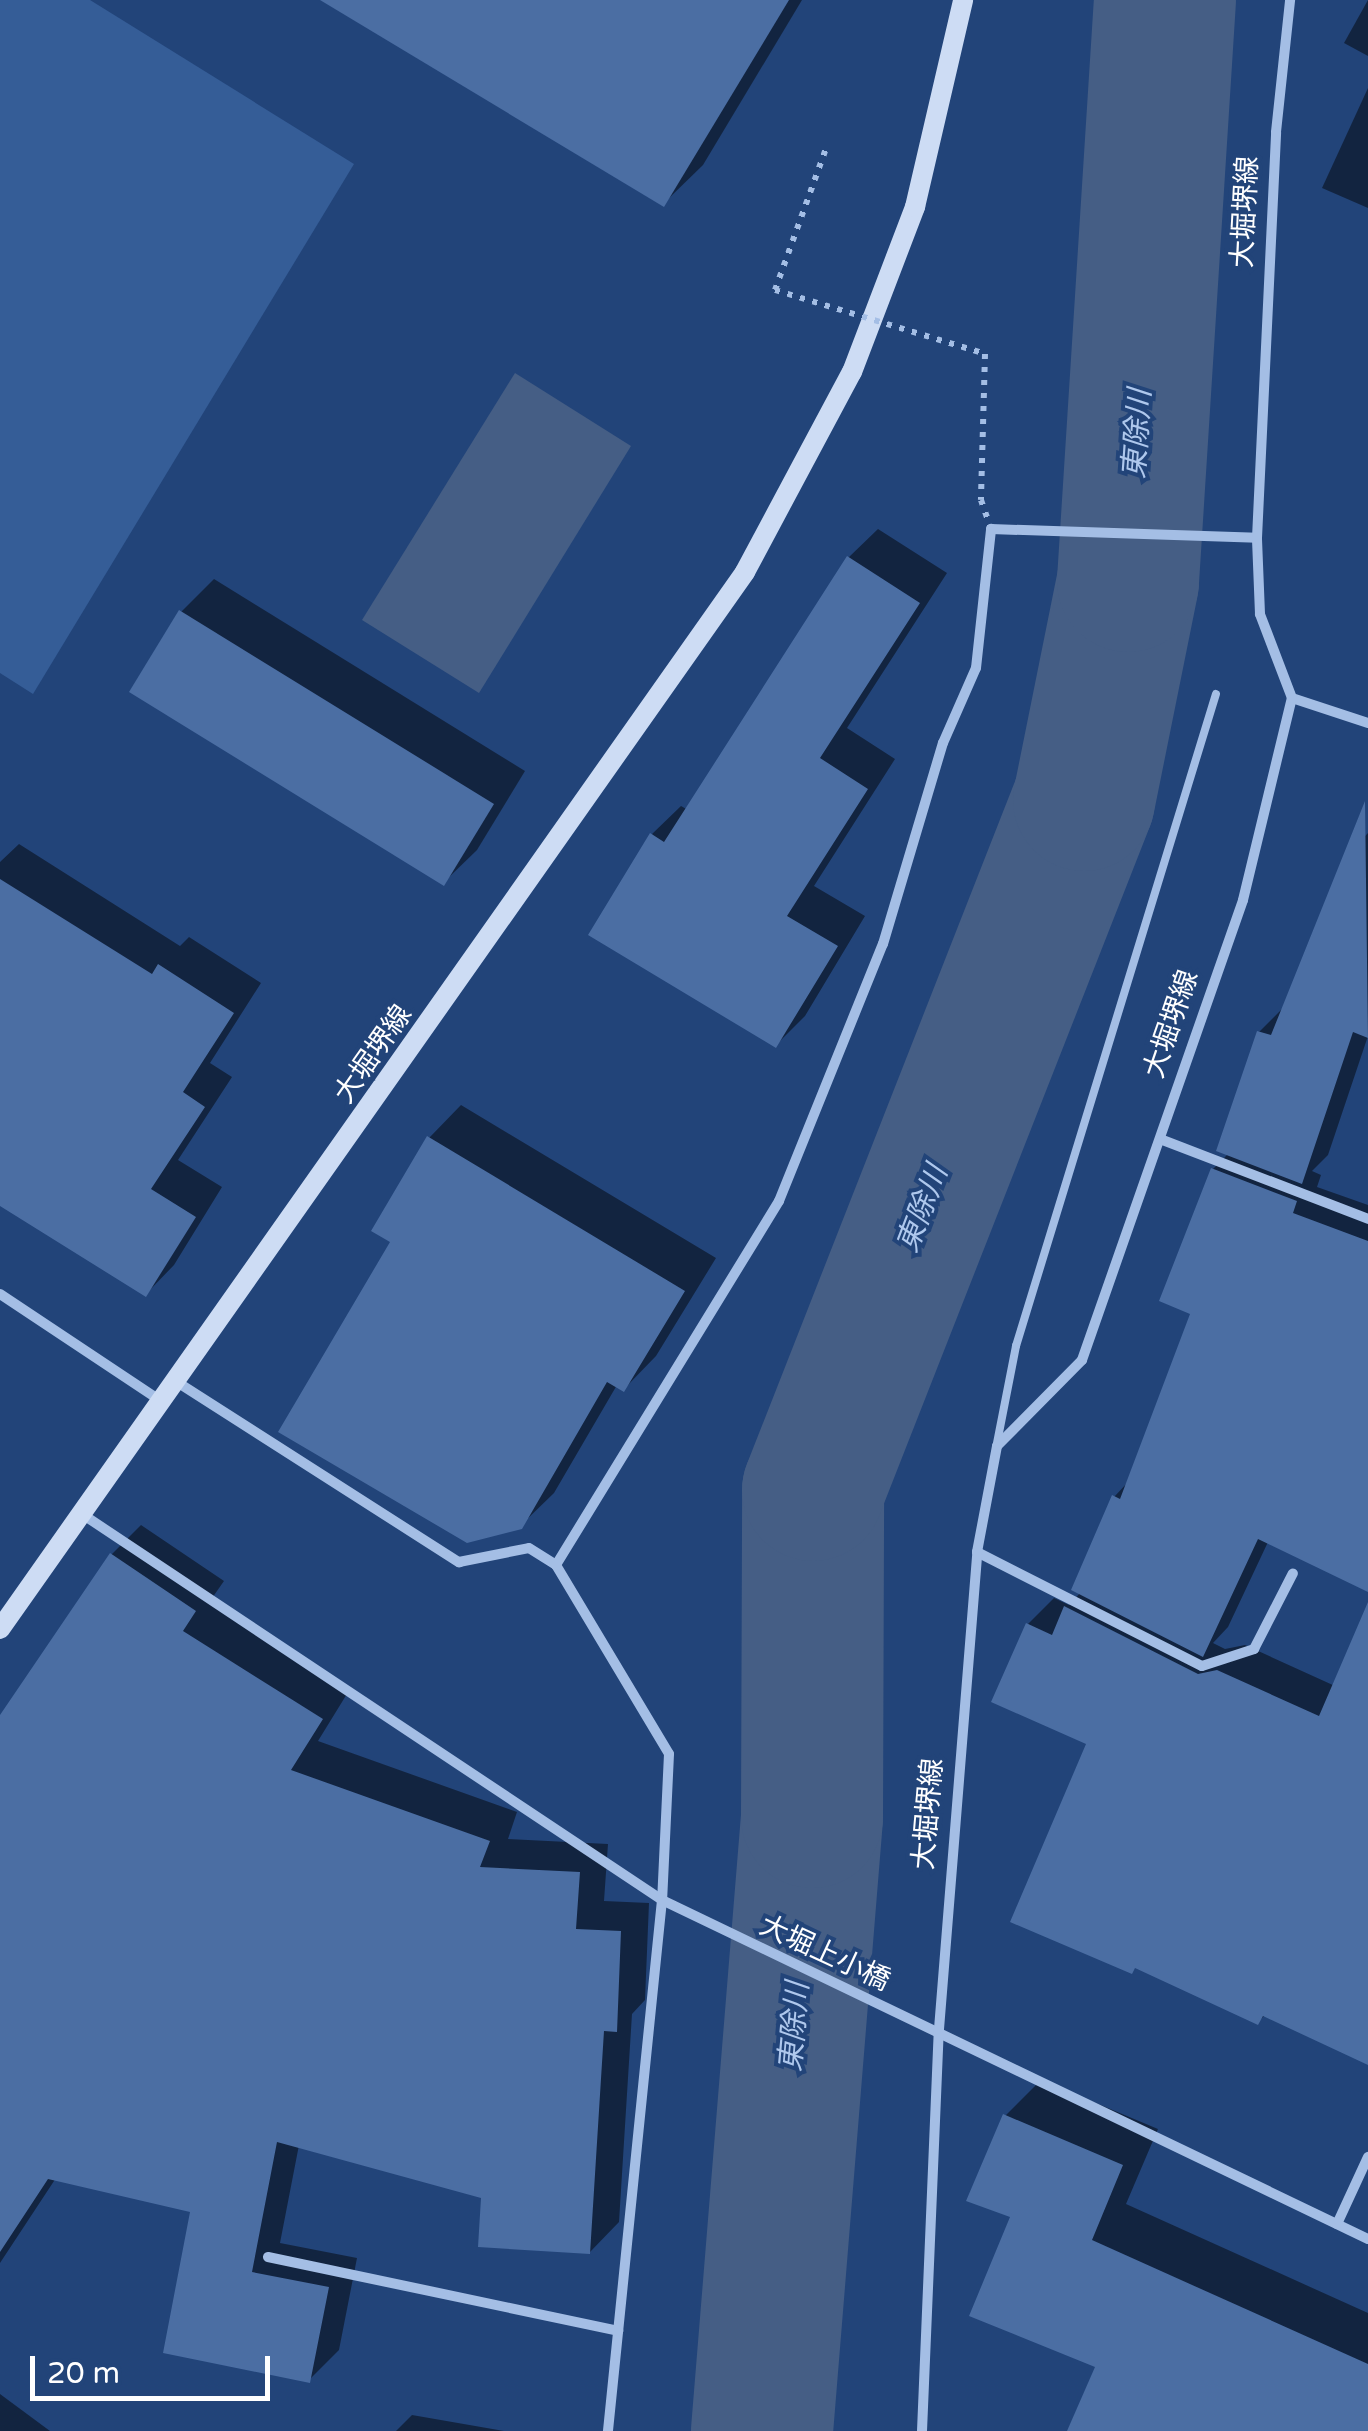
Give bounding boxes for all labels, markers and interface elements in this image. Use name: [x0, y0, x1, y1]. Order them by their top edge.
street label: 大堀堺線: [1225, 155, 1265, 269]
water label: 東除川: [1117, 388, 1159, 480]
street label: 大堀堺線: [1137, 966, 1205, 1082]
street label: 大堀堺線: [327, 998, 419, 1110]
water label: 東除川: [890, 1161, 956, 1257]
street label: 大堀堺線: [906, 1757, 950, 1871]
street label: 大堀上小橋: [754, 1908, 896, 1998]
water label: 東除川: [773, 1981, 817, 2073]
scale bar: [35, 2336, 275, 2398]
text: 20 m: [47, 2355, 120, 2392]

